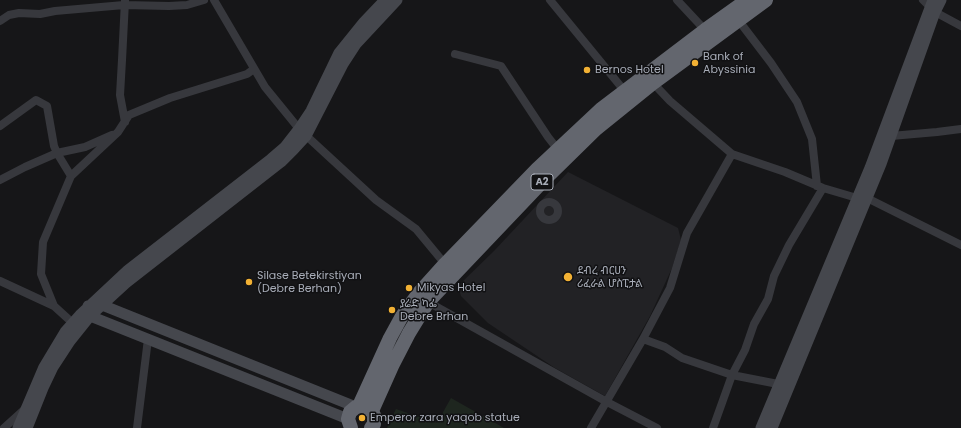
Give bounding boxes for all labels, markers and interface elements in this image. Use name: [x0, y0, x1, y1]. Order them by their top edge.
place label: Bank of Abyssinia: [703, 50, 755, 76]
marker: Bank of Abyssinia: [690, 58, 700, 68]
place label: Bernos Hotel: [595, 63, 664, 77]
marker: Bernos Hotel: [582, 65, 592, 75]
road number: A2: [531, 174, 553, 190]
place label: ደብረ ብርሀን ሪፈራል ሆስፒታል: [577, 264, 643, 290]
place label: Silase Betekirstiyan (Debre Berhan): [257, 269, 362, 295]
marker: ደብረ ብርሀን ሪፈራል ሆስፒታል: [562, 271, 574, 283]
marker: Silase Betekirstiyan (Debre Berhan): [244, 277, 254, 287]
place label: Mikyas Hotel: [417, 281, 485, 295]
marker: Mikyas Hotel: [404, 283, 414, 293]
place label: ያሬድ ካፌ Debre Brhan: [400, 297, 468, 323]
marker: ያሬድ ካፌ Debre Brhan: [387, 305, 397, 315]
place label: Emperor zara yaqob statue: [370, 411, 520, 425]
marker: Emperor zara yaqob statue: [357, 413, 367, 423]

